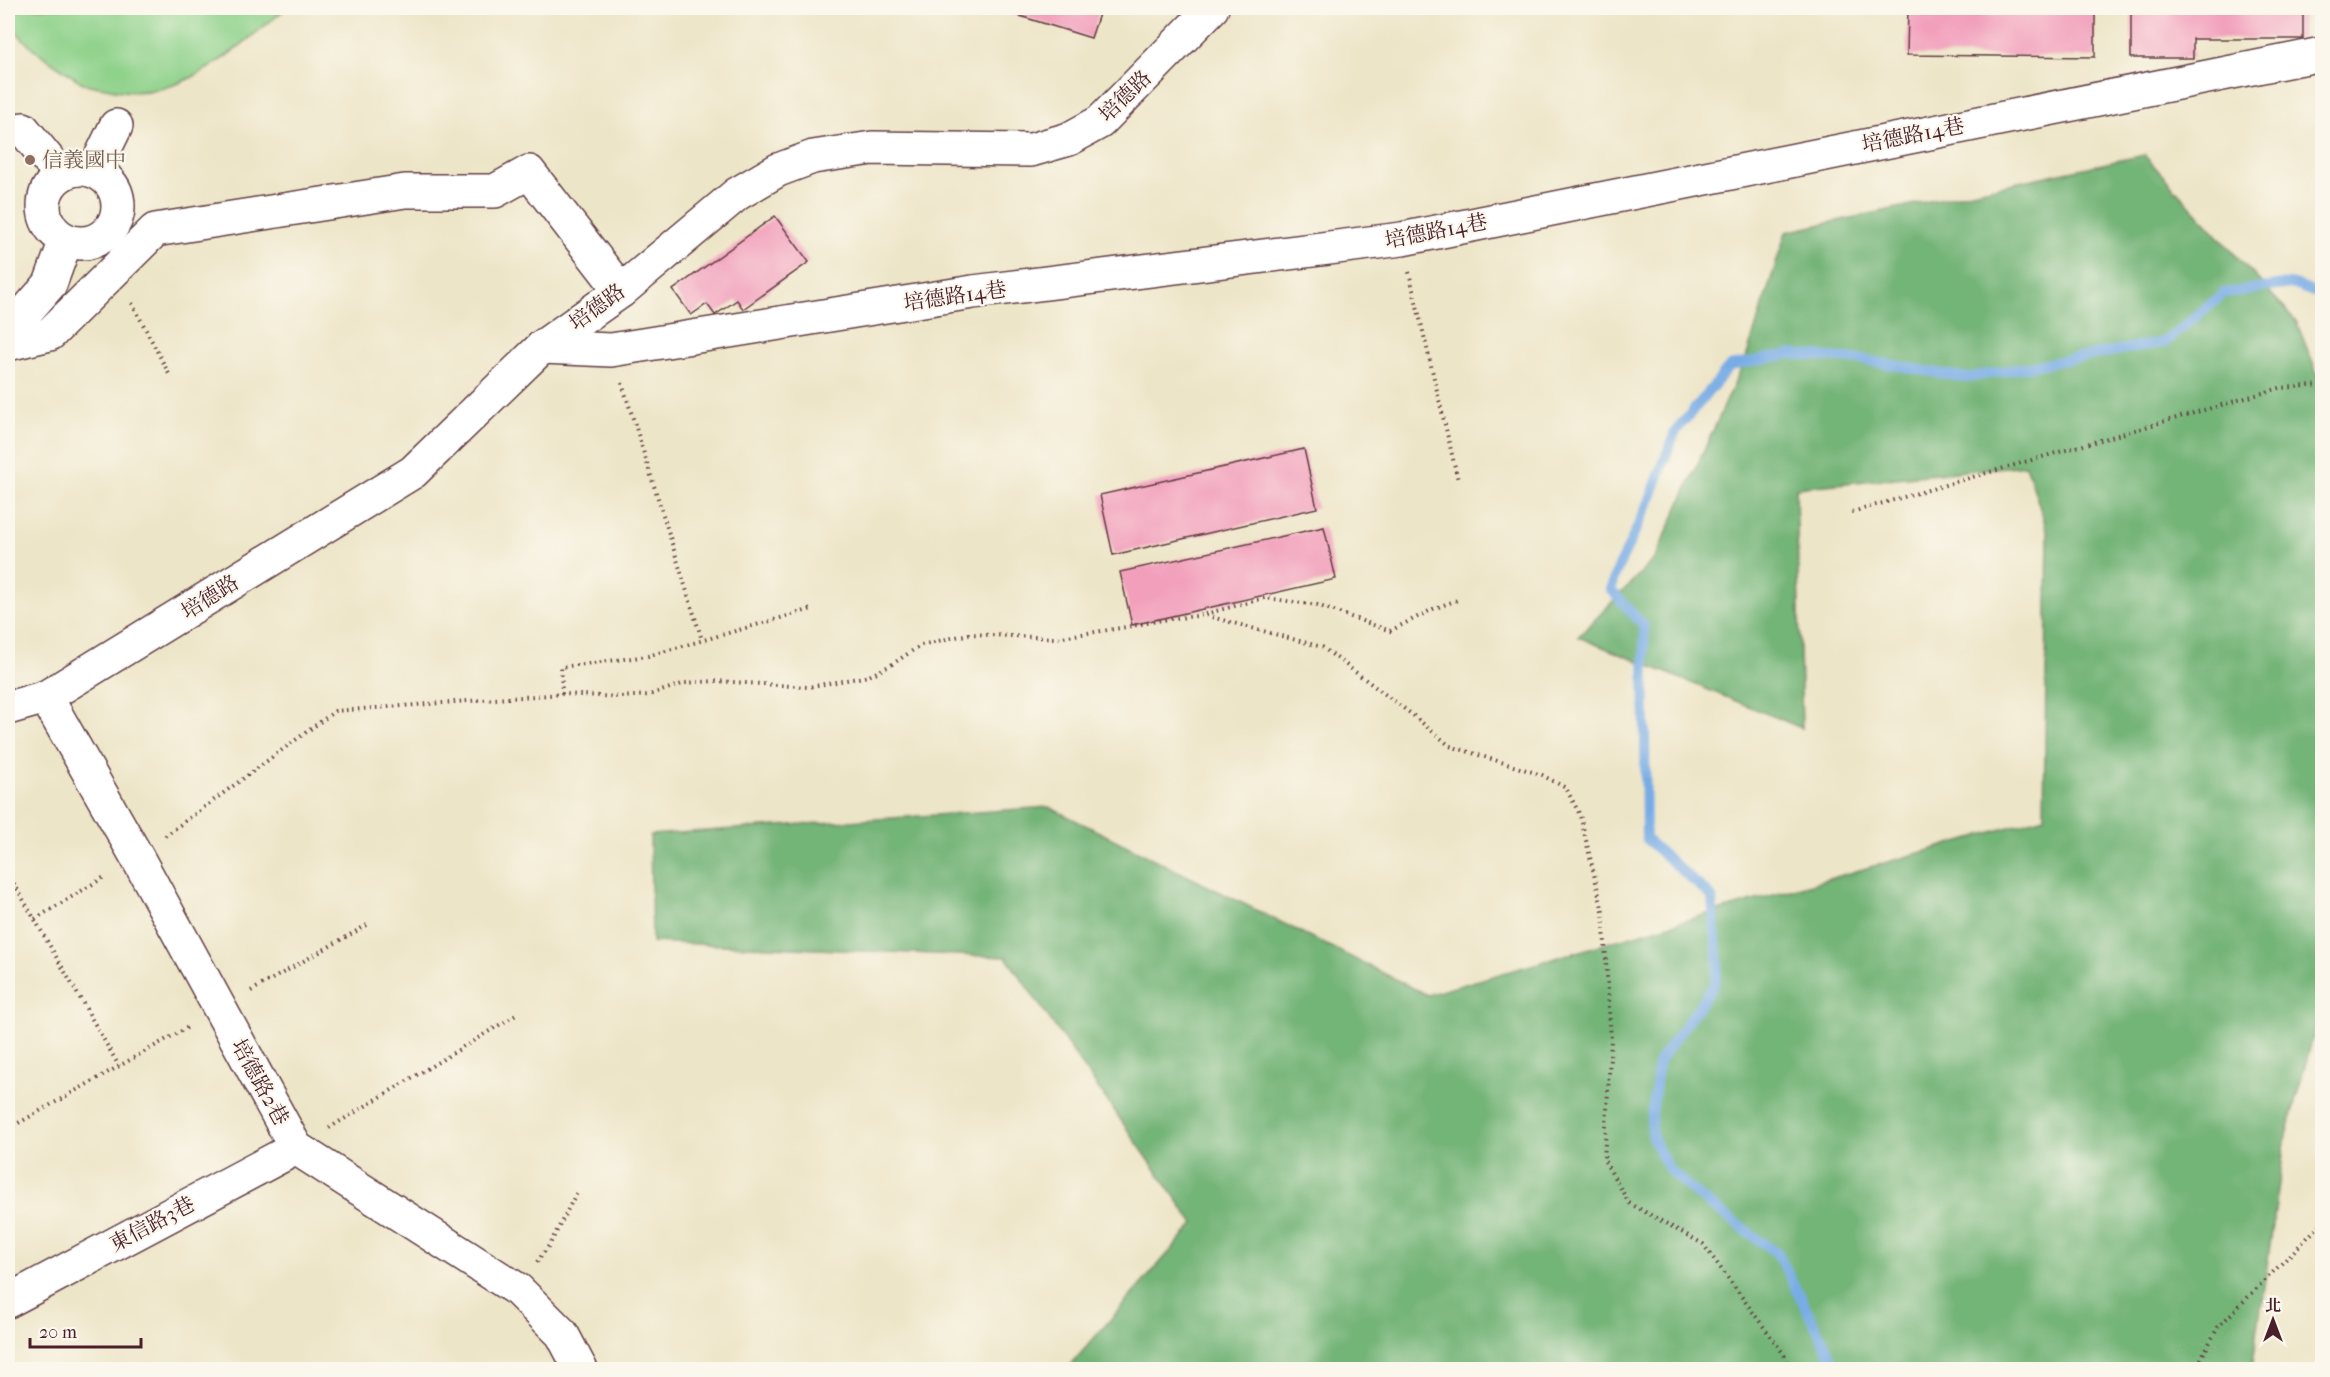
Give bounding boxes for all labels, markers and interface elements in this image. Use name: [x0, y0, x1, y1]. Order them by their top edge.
street label: 培德路: [1094, 65, 1156, 127]
street label: 培德路14巷: [1860, 113, 1966, 157]
place label: 信義國中: [42, 148, 126, 172]
marker: 信義國中: [23, 153, 37, 167]
street label: 培德路14巷: [1383, 209, 1489, 253]
street label: 培德路14巷: [902, 277, 1008, 315]
street label: 培德路: [564, 279, 630, 335]
street label: 培德路: [177, 570, 243, 624]
street label: 培德路2巷: [227, 1035, 293, 1129]
street label: 東信路3巷: [105, 1192, 199, 1256]
north arrow: [2243, 1290, 2303, 1350]
text: 北: [2265, 1296, 2281, 1315]
scale bar: [30, 1311, 141, 1349]
text: 20 m: [39, 1322, 77, 1343]

